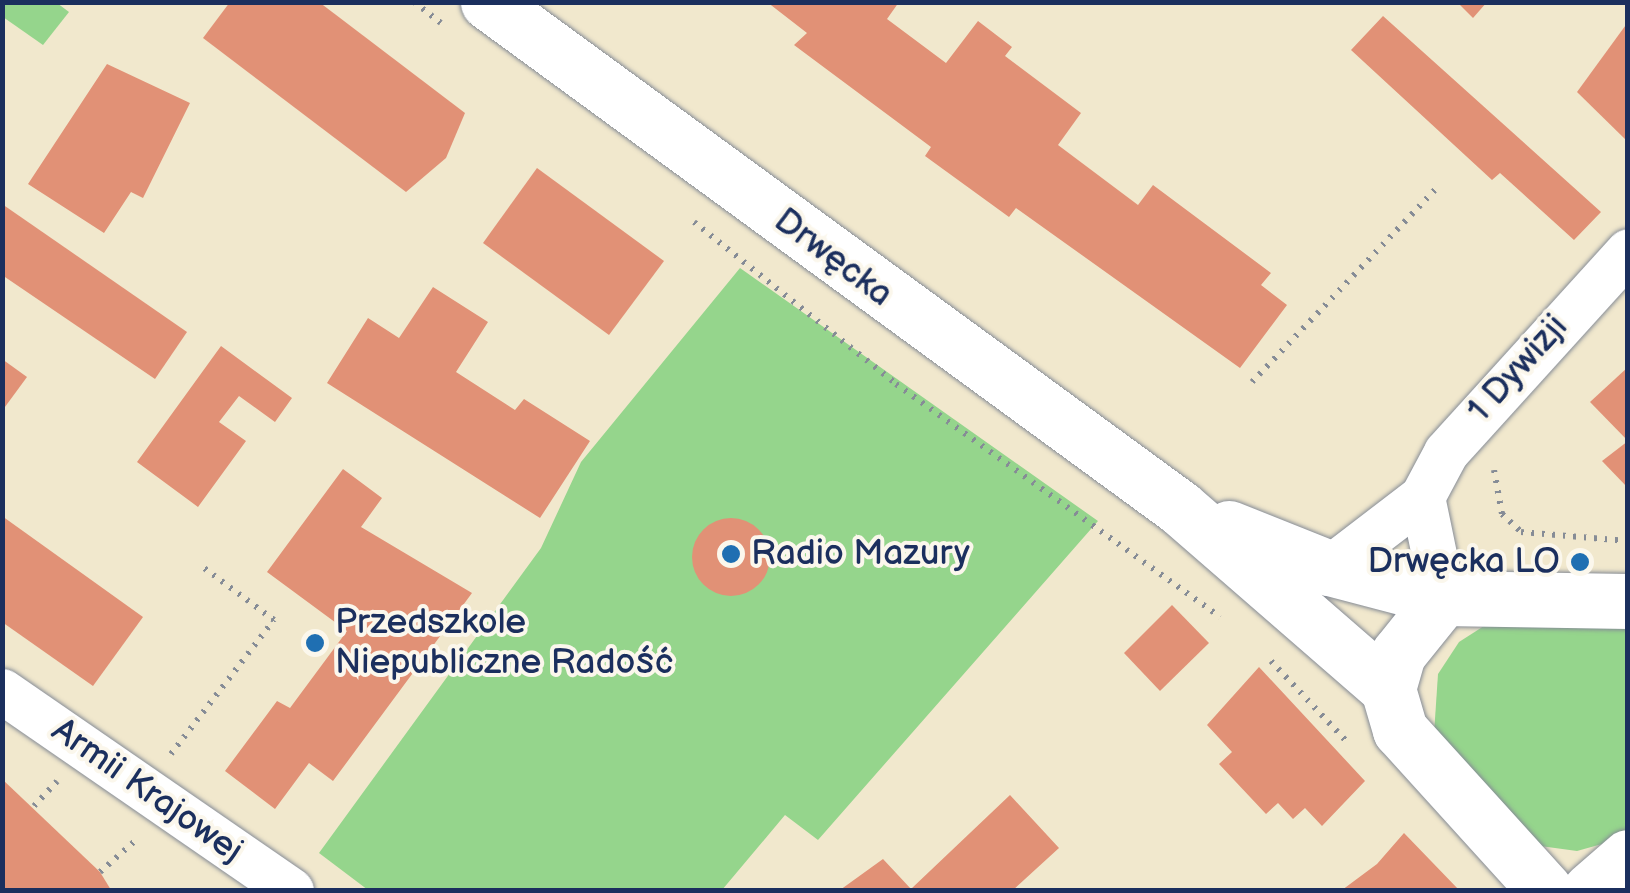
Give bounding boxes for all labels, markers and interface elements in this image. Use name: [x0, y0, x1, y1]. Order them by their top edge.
street label: Drwęcka: [766, 200, 900, 316]
street label: 1 Dywizji: [1459, 307, 1577, 431]
place label: Radio Mazury: [751, 533, 970, 575]
place label: Drwęcka LO: [1368, 541, 1560, 583]
marker: Radio Mazury: [720, 543, 742, 565]
marker: Drwęcka LO: [1569, 551, 1591, 573]
place label: Przedszkole Niepubliczne Radość: [335, 602, 674, 684]
marker: Przedszkole Niepubliczne Radość: [304, 632, 326, 654]
street label: Armii Krajowej: [43, 710, 251, 872]

